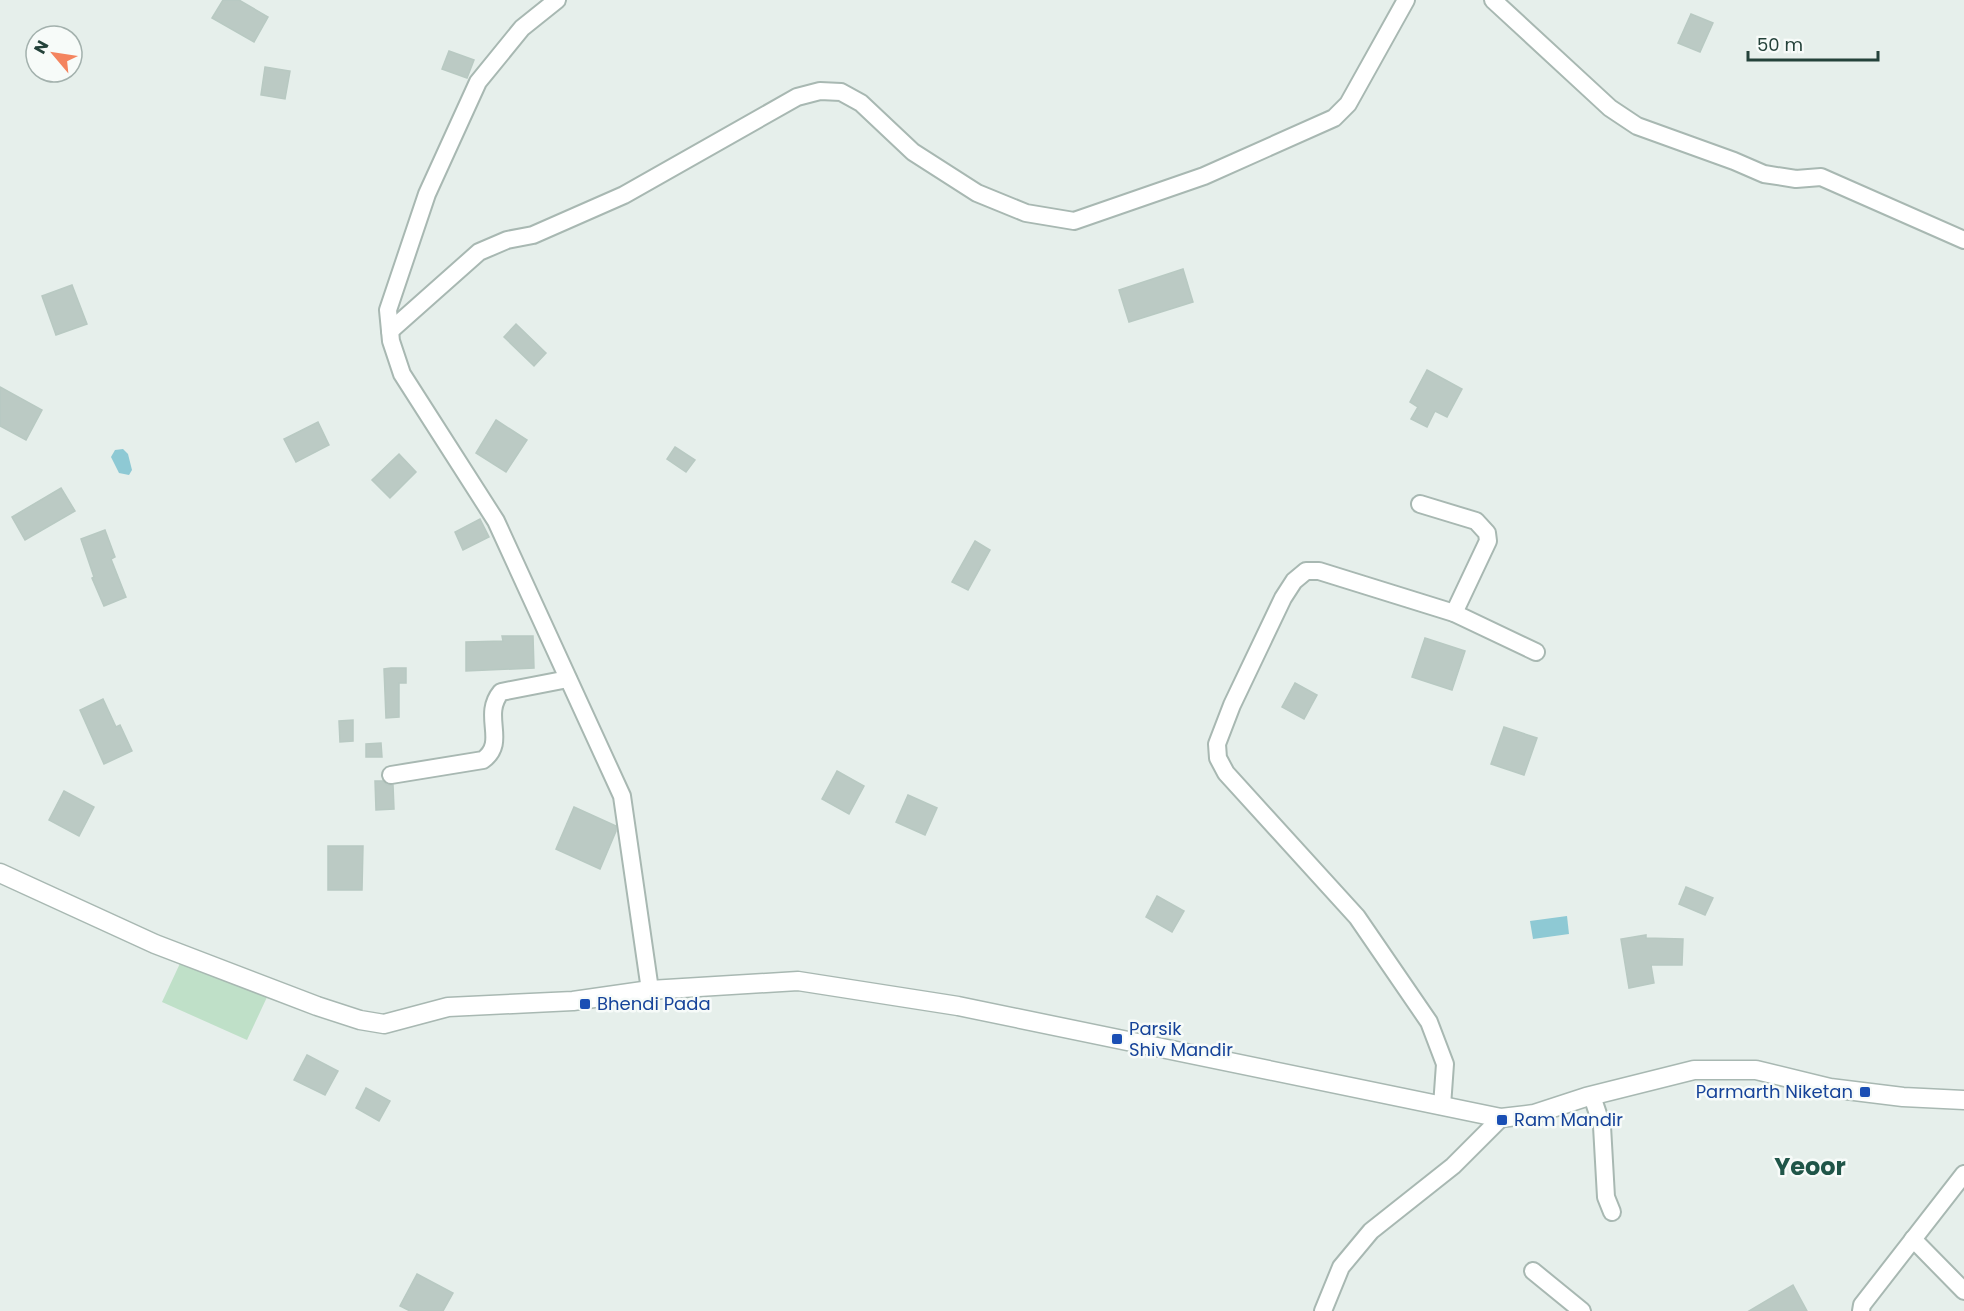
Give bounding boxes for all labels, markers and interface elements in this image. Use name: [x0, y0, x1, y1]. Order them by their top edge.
north arrow: [24, 24, 84, 84]
scale bar: [1748, 24, 1878, 62]
text: 50 m: [1757, 32, 1803, 57]
text: N: [28, 36, 54, 58]
place label: Bhendi Pada: [597, 991, 711, 1016]
marker: Bhendi Pada: [578, 997, 592, 1011]
place label: Parsik Shiv Mandir: [1129, 1016, 1233, 1062]
marker: Parsik Shiv Mandir: [1110, 1032, 1124, 1046]
place label: Parmarth Niketan: [1696, 1079, 1853, 1104]
marker: Parmarth Niketan: [1858, 1085, 1872, 1099]
place label: Ram Mandir: [1514, 1107, 1623, 1132]
marker: Ram Mandir: [1495, 1113, 1509, 1127]
district label: Yeoor: [1774, 1150, 1846, 1183]

